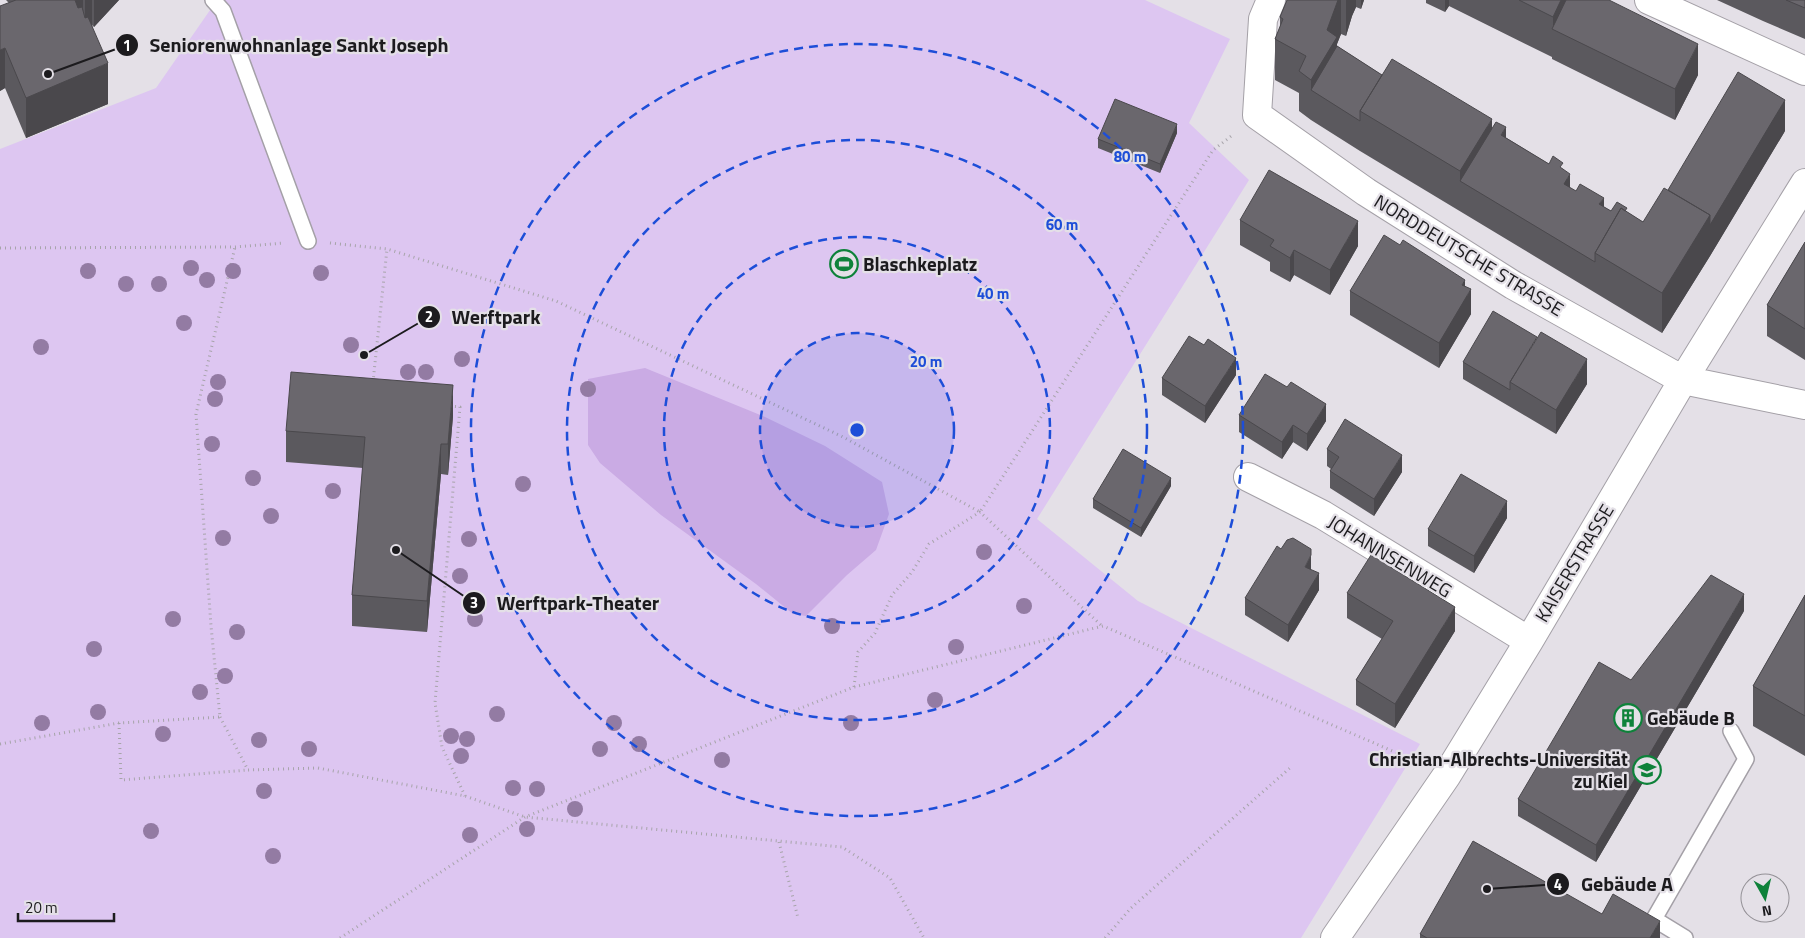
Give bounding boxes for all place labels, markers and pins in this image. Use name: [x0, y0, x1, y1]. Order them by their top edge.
callout: Seniorenwohnanlage Sankt Joseph: [114, 28, 459, 63]
sports icon: Blaschkeplatz: [829, 249, 859, 279]
place label: Blaschkeplatz: [863, 249, 977, 278]
callout: Werftpark: [416, 299, 550, 334]
centre of rings: [848, 421, 866, 439]
callout: Werftpark-Theater: [461, 586, 669, 621]
building icon: Gebäude B: [1613, 703, 1643, 733]
place label: Gebäude B: [1647, 703, 1735, 732]
place label: Christian-Albrechts-Universität zu Kiel: [1369, 744, 1628, 795]
school or university icon: Christian-Albrechts-Universität zu Kiel: [1632, 755, 1662, 785]
callout: Gebäude A: [1546, 867, 1683, 902]

